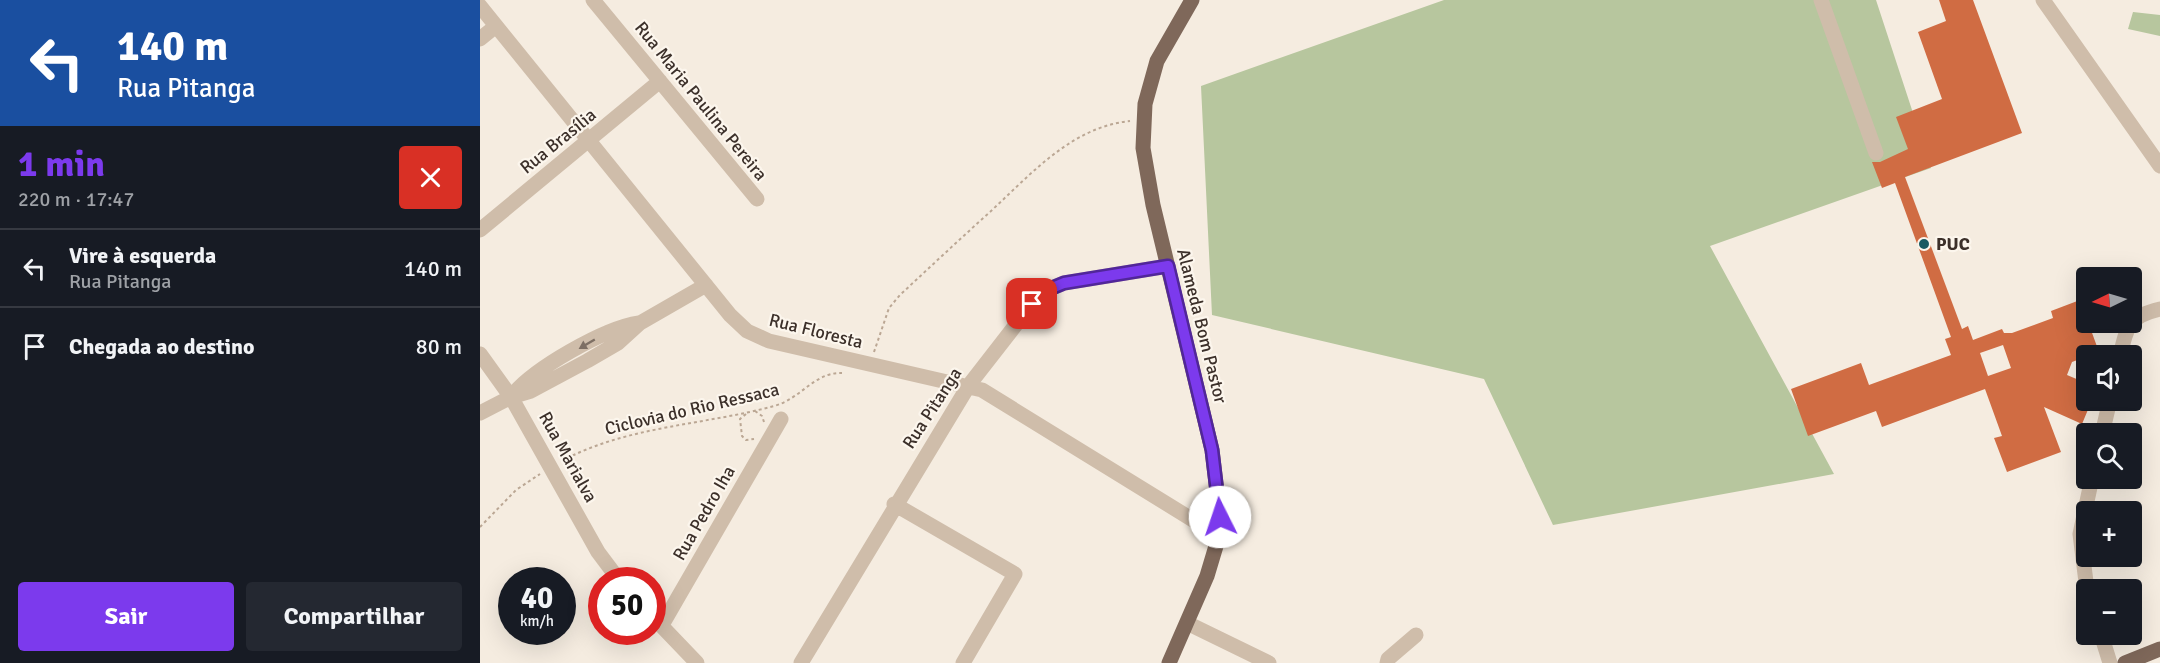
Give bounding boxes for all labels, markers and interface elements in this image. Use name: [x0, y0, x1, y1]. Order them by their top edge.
street label: Rua Maria Paulina Pereira: [630, 17, 772, 185]
text: 140 m: [117, 21, 228, 72]
icon: left: [18, 24, 96, 102]
text: Rua Pitanga: [117, 72, 255, 105]
street label: Rua Brasília: [515, 104, 601, 178]
text: 1 min: [18, 142, 105, 187]
button: close: [399, 146, 462, 209]
text: 220 m · 17:47: [18, 187, 134, 212]
place label: PUC: [1936, 233, 1970, 255]
marker: PUC: [1917, 237, 1931, 251]
text: Vire à esquerda: [69, 242, 216, 269]
street label: Alameda Bom Pastor: [1172, 246, 1232, 406]
icon: left: [18, 252, 51, 285]
text: 140 m: [404, 255, 462, 282]
north arrow: [2076, 267, 2142, 333]
map controls: [2076, 267, 2142, 645]
text: Rua Pitanga: [69, 269, 171, 294]
pin: [1006, 278, 1057, 329]
icon: arrive: [1015, 287, 1048, 320]
street label: Rua Floresta: [767, 309, 865, 353]
icon: arrive: [18, 330, 51, 363]
text: Chegada ao destino: [69, 333, 255, 360]
text: 80 m: [416, 333, 462, 360]
one-way arrow: [578, 339, 595, 349]
button: sound: [2076, 345, 2142, 411]
street label: Rua Pitanga: [898, 363, 966, 453]
street label: Ciclovia do Rio Ressaca: [603, 378, 781, 440]
street label: Rua Marialva: [534, 408, 602, 506]
button: search: [2076, 423, 2142, 489]
street label: Rua Pedro Iha: [668, 462, 740, 564]
position arrow: [1188, 485, 1252, 549]
button: +: [2076, 501, 2142, 567]
speed limit sign: 50: [588, 567, 666, 645]
button: −: [2076, 579, 2142, 645]
text: 40: [521, 580, 553, 617]
button: Sair: [18, 582, 234, 651]
button: Compartilhar: [246, 582, 462, 651]
text: km/h: [520, 612, 554, 630]

